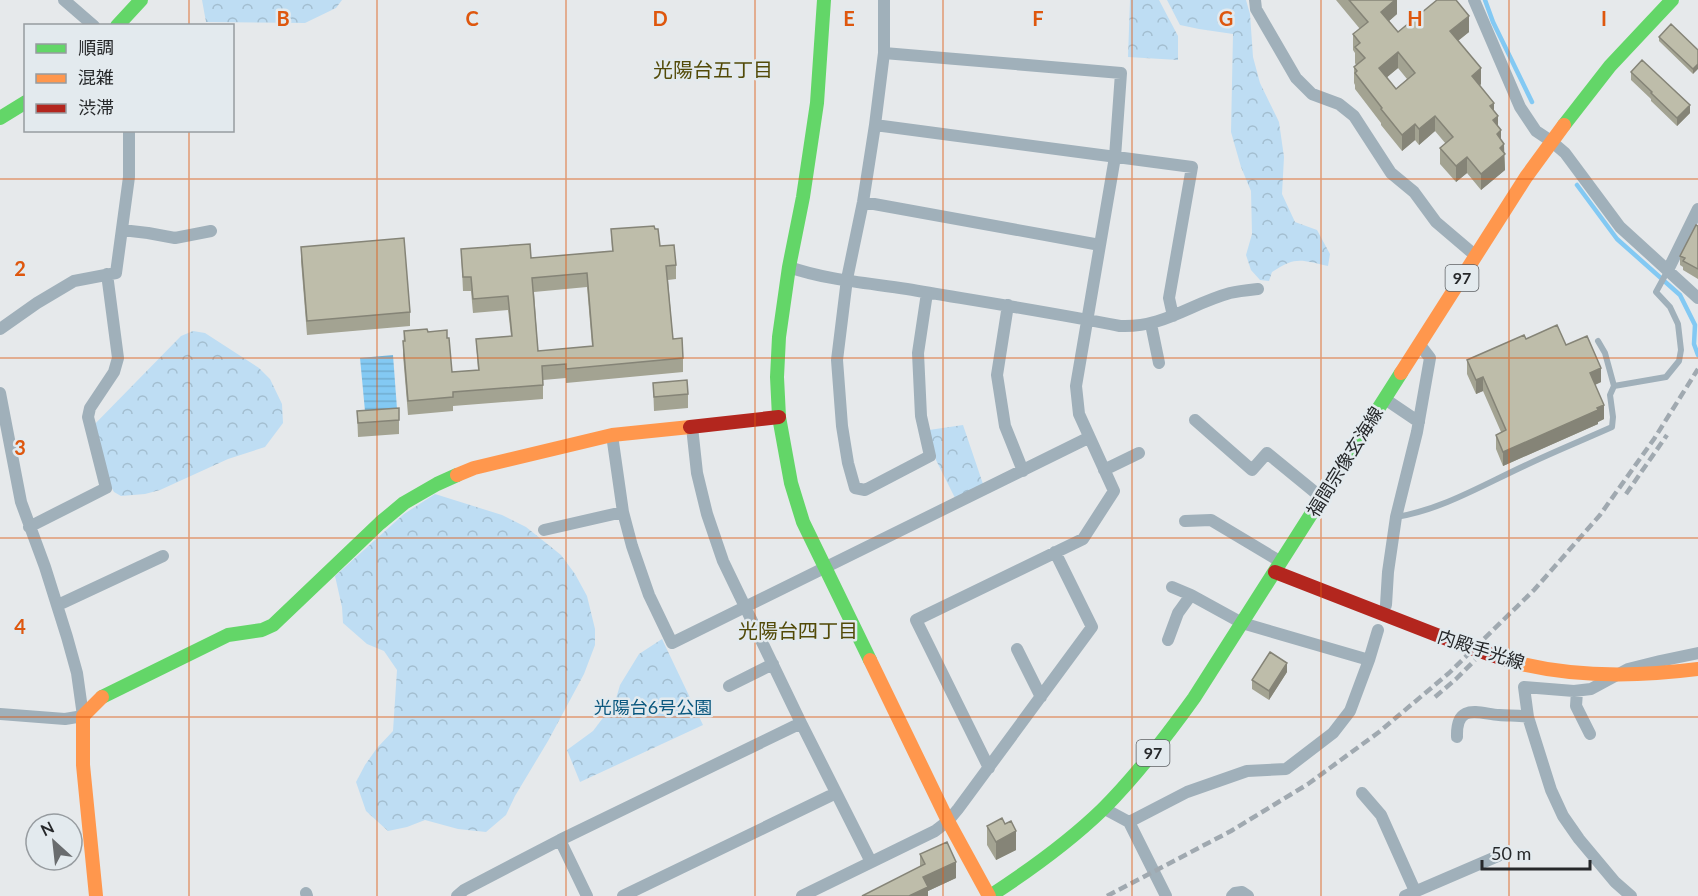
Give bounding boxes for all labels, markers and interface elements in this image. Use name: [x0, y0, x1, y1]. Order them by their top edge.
text: B: [276, 6, 290, 30]
text: C: [465, 6, 479, 30]
text: D: [652, 6, 668, 30]
text: E: [843, 6, 855, 30]
text: F: [1032, 6, 1044, 30]
text: G: [1219, 6, 1233, 30]
text: H: [1407, 6, 1423, 30]
text: I: [1601, 6, 1607, 30]
legend: [24, 24, 234, 132]
text: 順調: [78, 36, 114, 58]
district label: 光陽台五丁目: [653, 57, 773, 81]
text: 混雑: [78, 66, 114, 88]
text: 渋滞: [78, 96, 114, 118]
text: 2: [14, 256, 26, 280]
road number: 97: [1446, 265, 1478, 291]
street label: 福間宗像玄海線: [1301, 402, 1387, 521]
text: 3: [14, 435, 26, 459]
text: 4: [14, 614, 26, 638]
district label: 光陽台四丁目: [738, 618, 858, 642]
street label: 内殿手光線: [1435, 625, 1528, 673]
park label: 光陽台6号公園: [594, 696, 712, 718]
road number: 97: [1136, 740, 1170, 766]
north arrow: [24, 812, 84, 872]
text: N: [37, 817, 57, 839]
scale bar: [1482, 833, 1590, 871]
text: 50 m: [1491, 842, 1531, 864]

